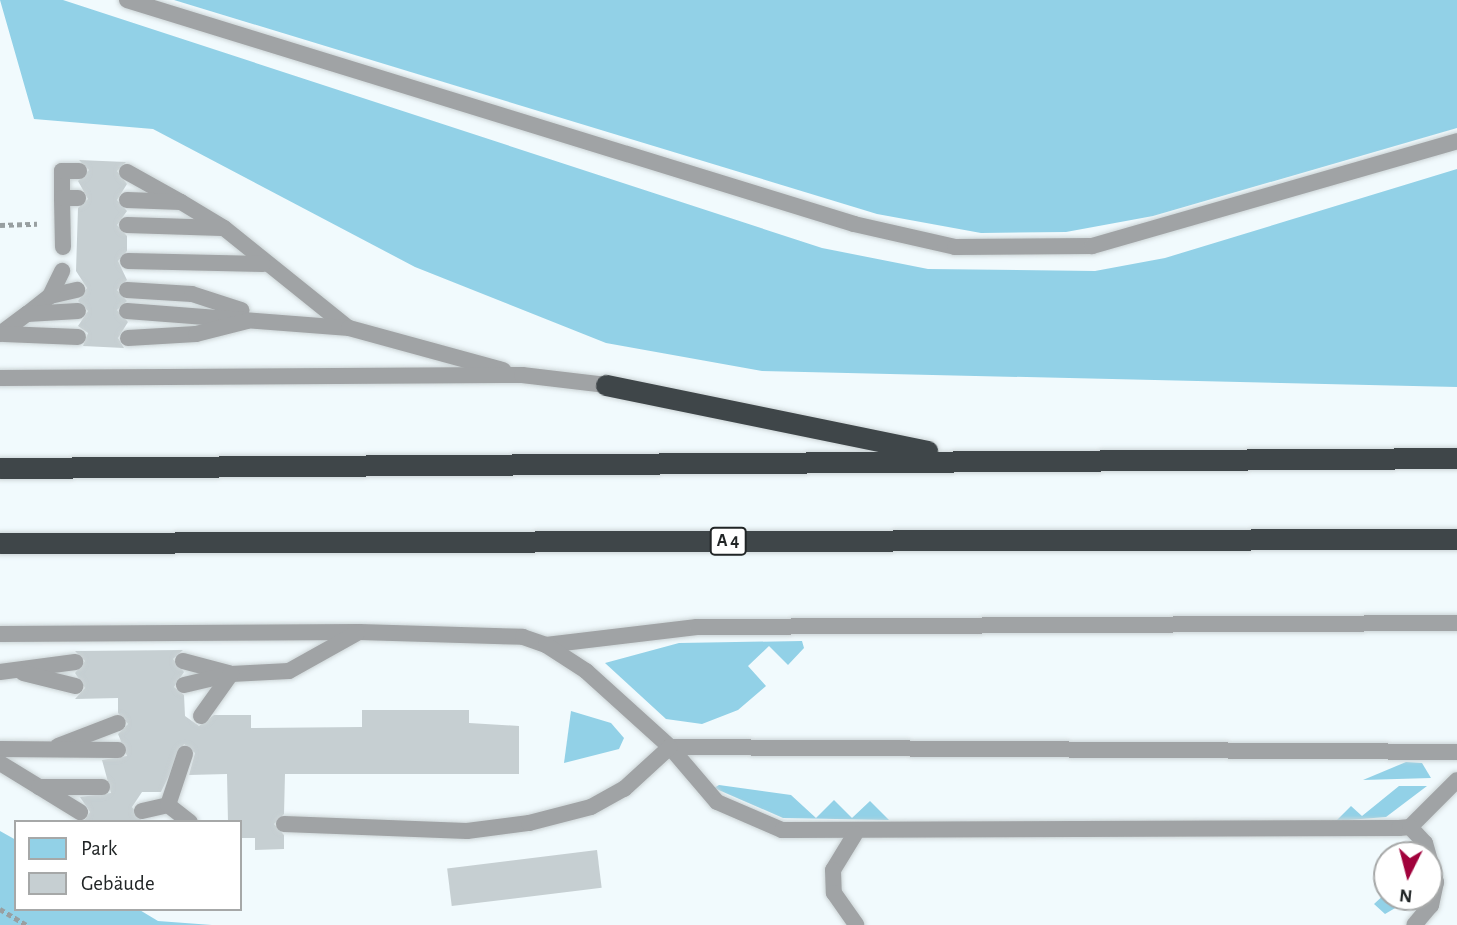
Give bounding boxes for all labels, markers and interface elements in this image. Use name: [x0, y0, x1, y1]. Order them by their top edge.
road number: A 4: [709, 526, 747, 556]
legend: [14, 820, 242, 911]
text: Park: [81, 838, 117, 859]
north arrow: [1373, 841, 1443, 911]
text: Gebäude: [81, 873, 155, 894]
text: N: [1398, 885, 1414, 906]

